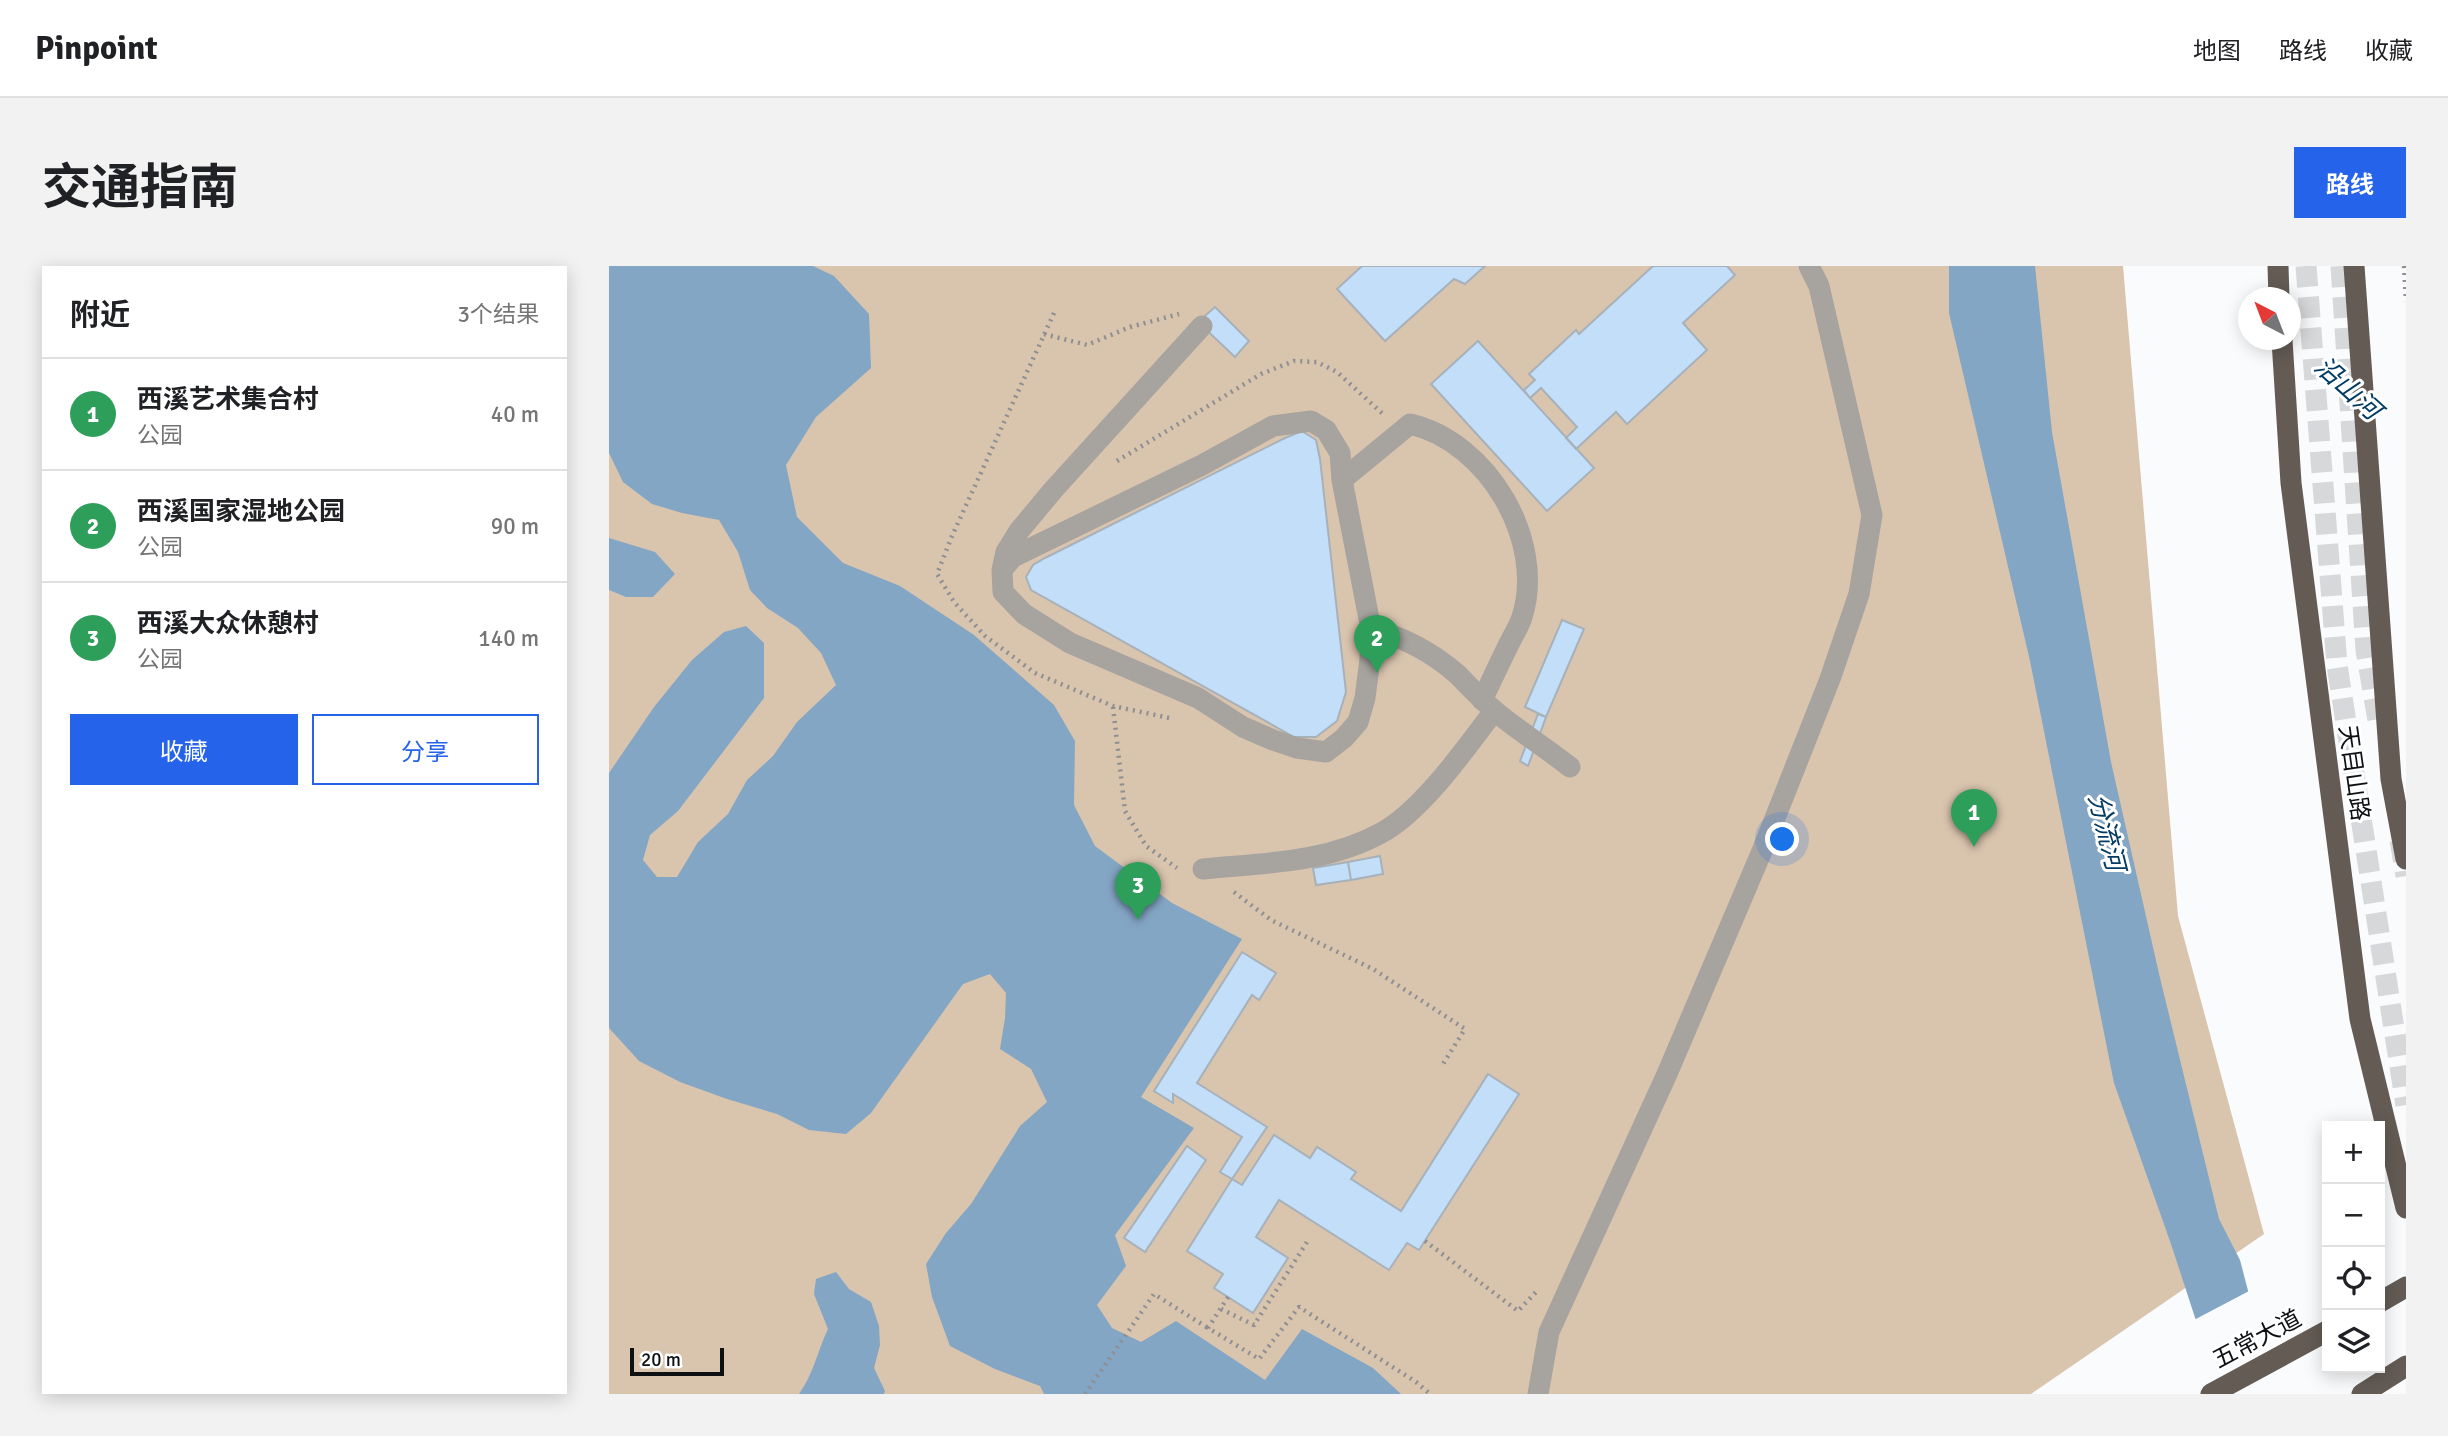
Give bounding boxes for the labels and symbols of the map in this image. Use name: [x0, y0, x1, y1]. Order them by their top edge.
north arrow: [2238, 287, 2301, 350]
water label: 沿山河: [2308, 351, 2391, 430]
pin: 2: [1354, 615, 1400, 673]
street label: 天目山路: [2332, 723, 2376, 823]
pin: 1: [1951, 789, 1997, 847]
water label: 分流河: [2081, 791, 2132, 879]
your location: [1765, 822, 1799, 856]
pin: 3: [1115, 862, 1161, 920]
street label: 五常大道: [2208, 1303, 2306, 1375]
scale bar: [630, 1345, 725, 1377]

